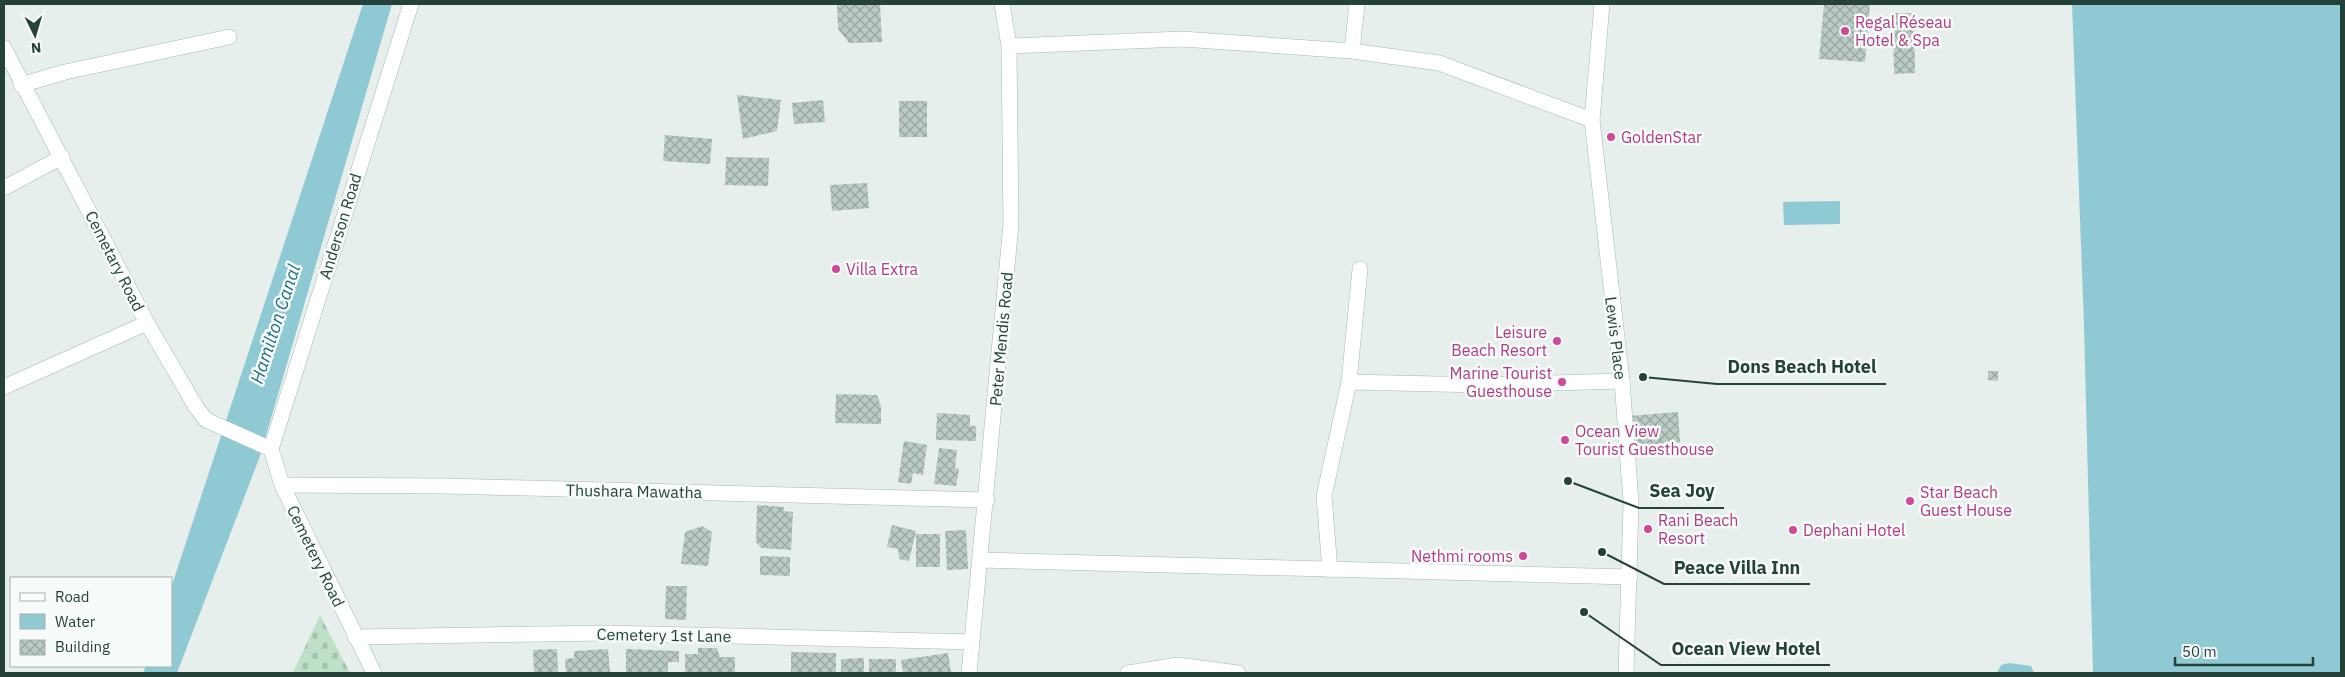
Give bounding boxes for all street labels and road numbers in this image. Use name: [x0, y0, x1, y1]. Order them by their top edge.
street label: Anderson Road: [314, 171, 366, 281]
street label: Cemetary Road: [81, 207, 149, 315]
street label: Peter Mendis Road: [985, 271, 1017, 407]
street label: Lewis Place: [1601, 295, 1631, 381]
street label: Thushara Mawatha: [566, 480, 703, 502]
street label: Cemetery Road: [283, 502, 349, 610]
street label: Cemetery 1st Lane: [596, 624, 732, 646]

